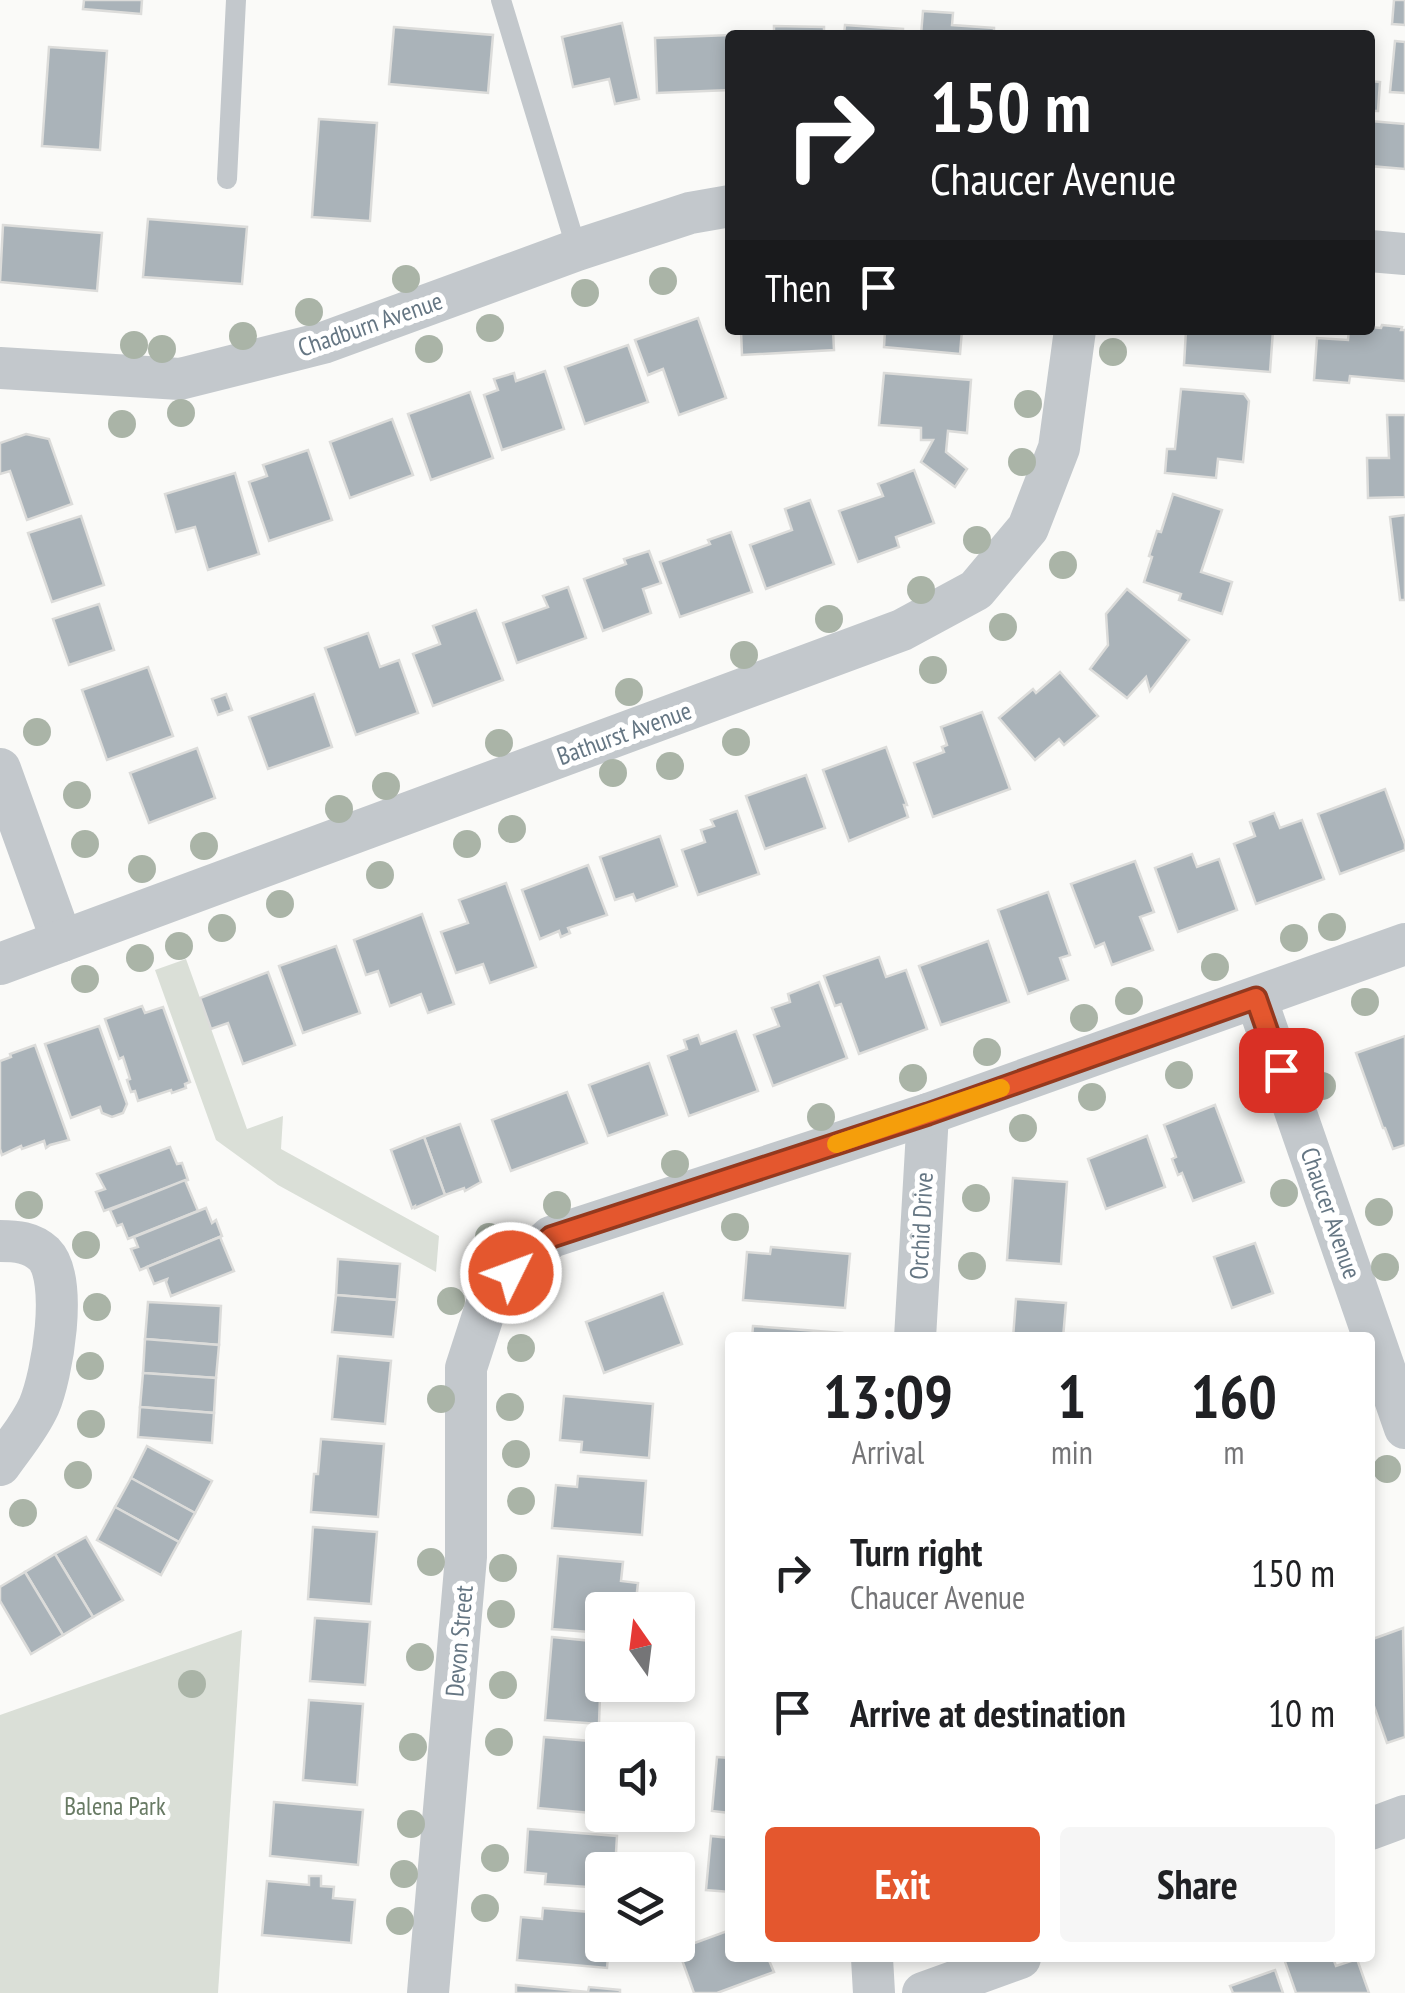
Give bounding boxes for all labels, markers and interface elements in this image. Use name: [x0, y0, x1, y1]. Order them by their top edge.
text: 150 m: [930, 61, 1091, 151]
icon: right: [765, 70, 895, 200]
text: Chaucer Avenue: [930, 149, 1176, 207]
icon: arrive: [851, 260, 906, 315]
text: Then: [765, 263, 831, 312]
street label: Chadburn Avenue: [294, 284, 446, 364]
street label: Bathurst Avenue: [552, 694, 696, 772]
pin: [1239, 1028, 1324, 1113]
icon: arrive: [1254, 1043, 1309, 1098]
street label: Chaucer Avenue: [1294, 1143, 1368, 1283]
street label: Orchid Drive: [902, 1172, 940, 1280]
position arrow: [459, 1221, 563, 1325]
text: 13:09: [823, 1357, 953, 1435]
text: 1: [1058, 1357, 1086, 1435]
text: 160: [1191, 1357, 1277, 1435]
text: Arrival: [852, 1431, 924, 1473]
text: min: [1051, 1431, 1093, 1473]
text: m: [1223, 1431, 1244, 1473]
text: Turn right: [850, 1527, 982, 1576]
icon: right: [765, 1545, 820, 1600]
text: 150 m: [1251, 1548, 1335, 1597]
text: Chaucer Avenue: [850, 1576, 1025, 1618]
street label: Devon Street: [438, 1584, 480, 1698]
north arrow: [585, 1592, 695, 1702]
map controls: [585, 1592, 695, 1962]
icon: arrive: [765, 1685, 820, 1740]
text: Arrive at destination: [850, 1688, 1126, 1737]
text: 10 m: [1268, 1688, 1335, 1737]
button: sound: [585, 1722, 695, 1832]
park label: Balena Park: [64, 1790, 166, 1822]
button: Exit: [765, 1827, 1040, 1942]
button: Share: [1060, 1827, 1335, 1942]
button: layers: [585, 1852, 695, 1962]

